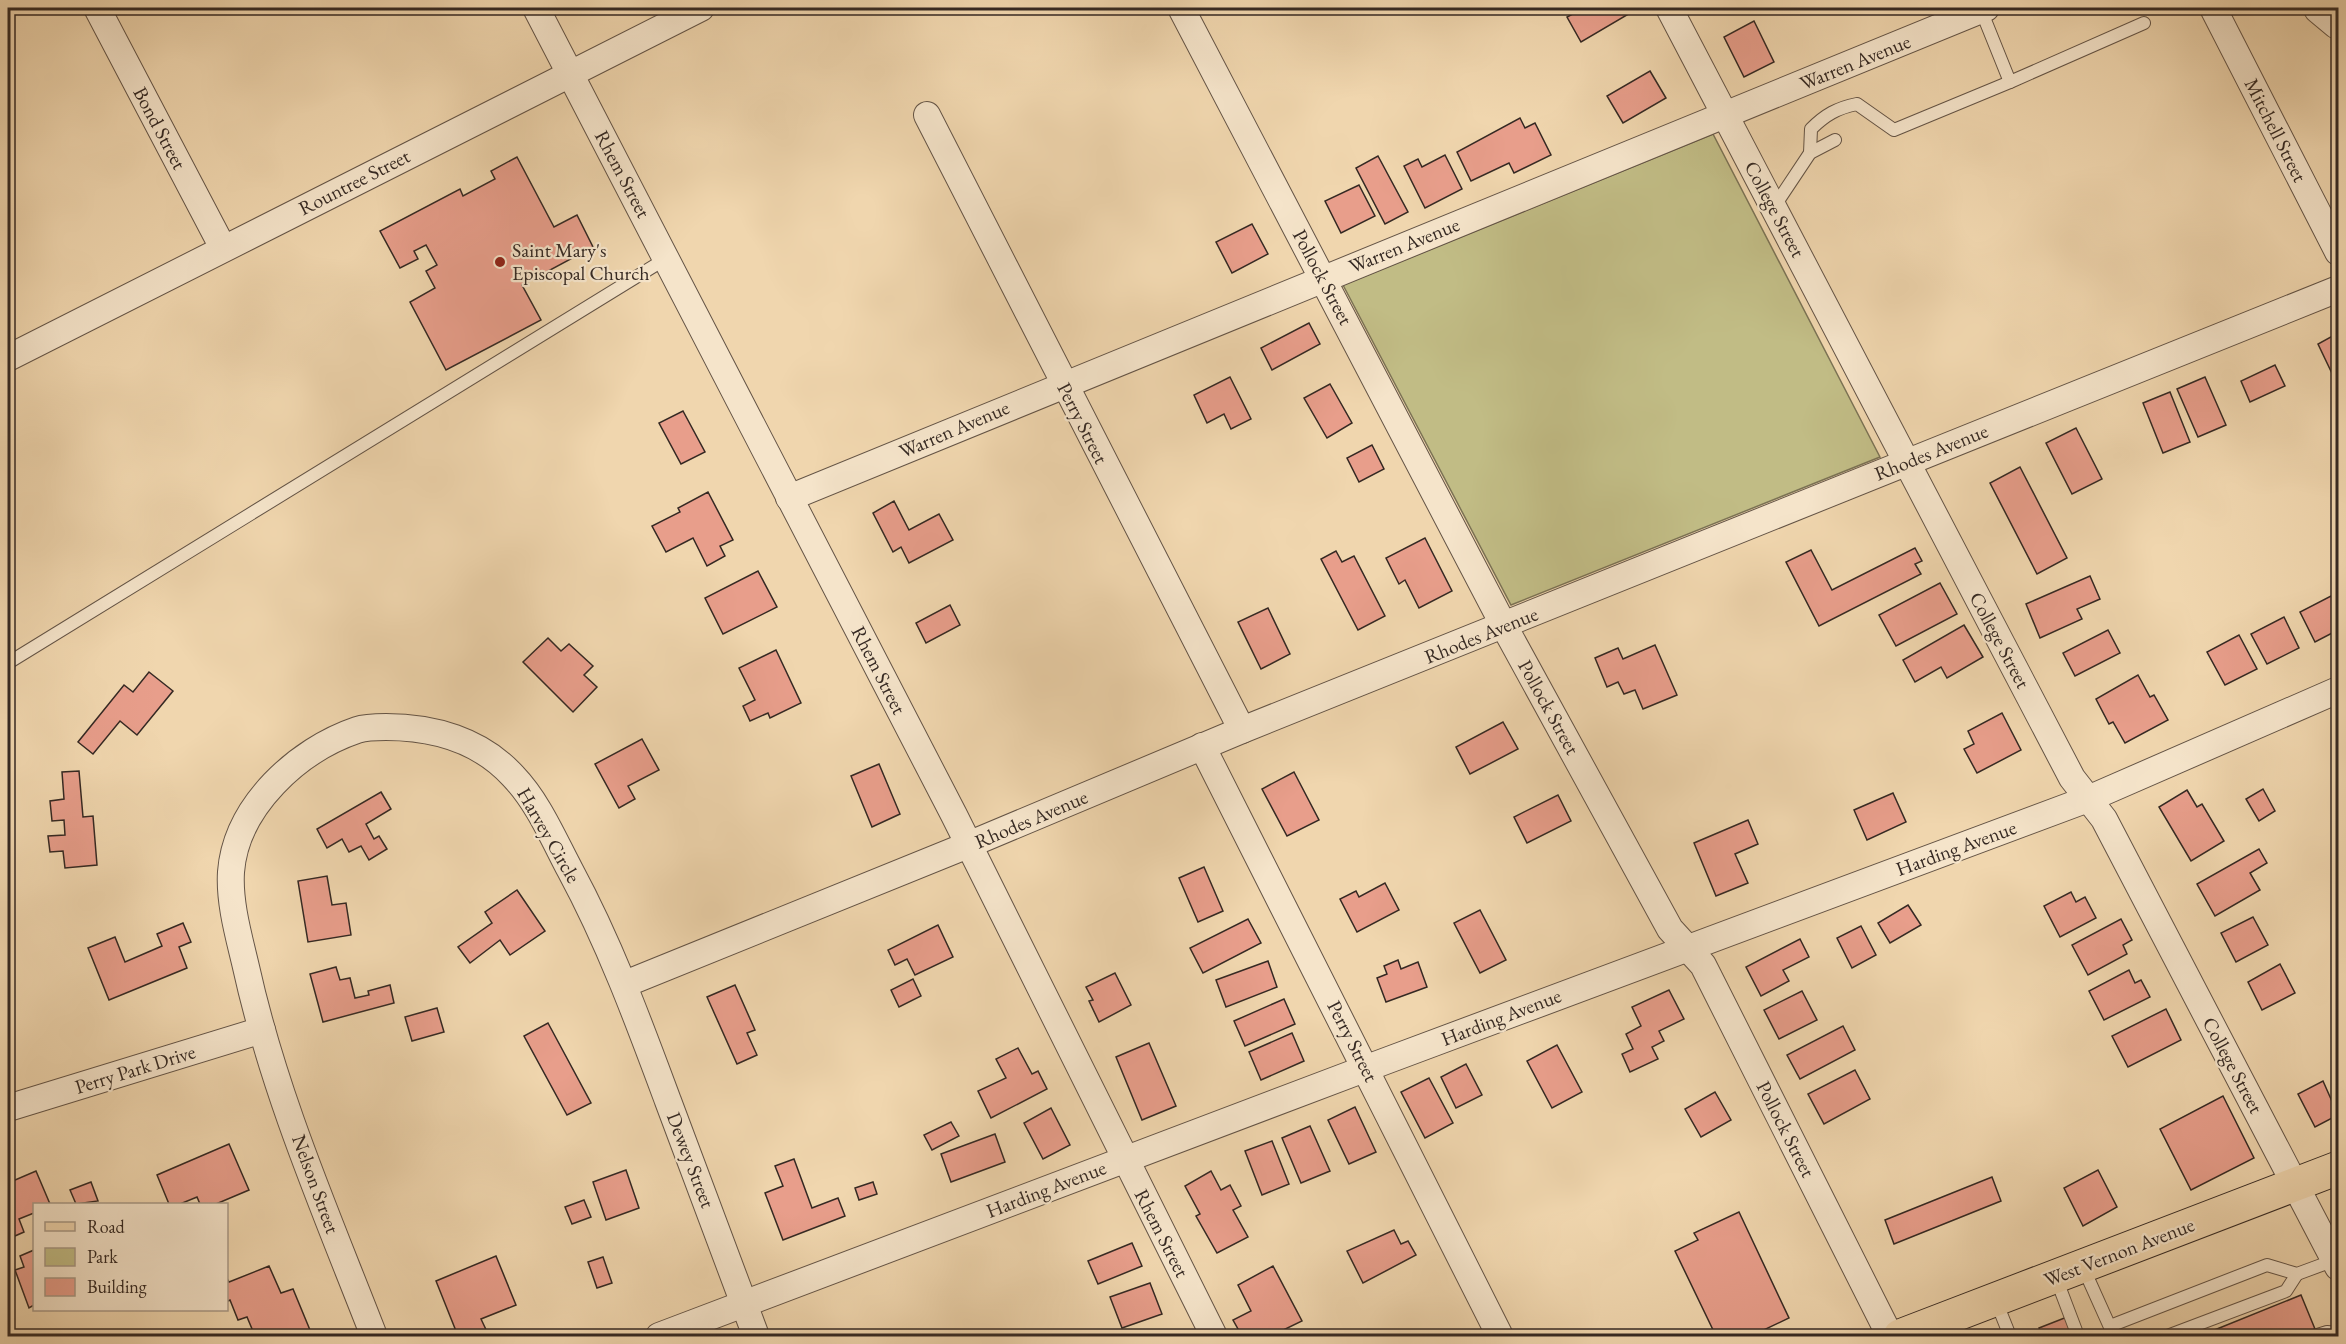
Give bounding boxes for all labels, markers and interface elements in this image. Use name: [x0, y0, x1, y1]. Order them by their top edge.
street label: Warren Avenue: [1796, 28, 1914, 96]
street label: Mitchell Street: [2239, 74, 2314, 187]
street label: Bond Street: [127, 82, 193, 175]
street label: Rhem Street: [589, 126, 657, 223]
street label: Rountree Street: [294, 142, 415, 221]
street label: College Street: [1739, 156, 1812, 262]
street label: Warren Avenue: [1345, 211, 1463, 279]
street label: Pollock Street: [1287, 225, 1359, 330]
place label: Saint Mary's Episcopal Church: [512, 237, 650, 286]
marker: Saint Mary's Episcopal Church: [493, 255, 507, 269]
street label: Perry Street: [1051, 378, 1115, 469]
street label: Warren Avenue: [895, 394, 1013, 464]
street label: Rhodes Avenue: [1870, 417, 1992, 487]
street label: College Street: [1964, 587, 2037, 693]
street label: Rhodes Avenue: [1420, 600, 1542, 670]
street label: Rhem Street: [846, 621, 913, 719]
street label: Pollock Street: [1512, 655, 1586, 760]
street label: Harvey Circle: [511, 783, 587, 888]
street label: Rhodes Avenue: [971, 783, 1092, 854]
street label: Harding Avenue: [1892, 814, 2020, 882]
street label: Harding Avenue: [1437, 982, 1565, 1052]
street label: Perry Street: [1321, 996, 1385, 1087]
street label: College Street: [2197, 1012, 2270, 1118]
street label: Perry Park Drive: [72, 1038, 199, 1100]
street label: Pollock Street: [1751, 1076, 1822, 1182]
street label: Dewey Street: [661, 1108, 721, 1212]
street label: Nelson Street: [286, 1131, 346, 1238]
street label: Harding Avenue: [982, 1154, 1110, 1224]
street label: Rhem Street: [1129, 1184, 1196, 1282]
legend: [33, 1203, 228, 1311]
street label: West Vernon Avenue: [2040, 1211, 2198, 1293]
text: Road: [87, 1215, 126, 1238]
text: Park: [87, 1245, 118, 1268]
text: Building: [87, 1275, 147, 1298]

